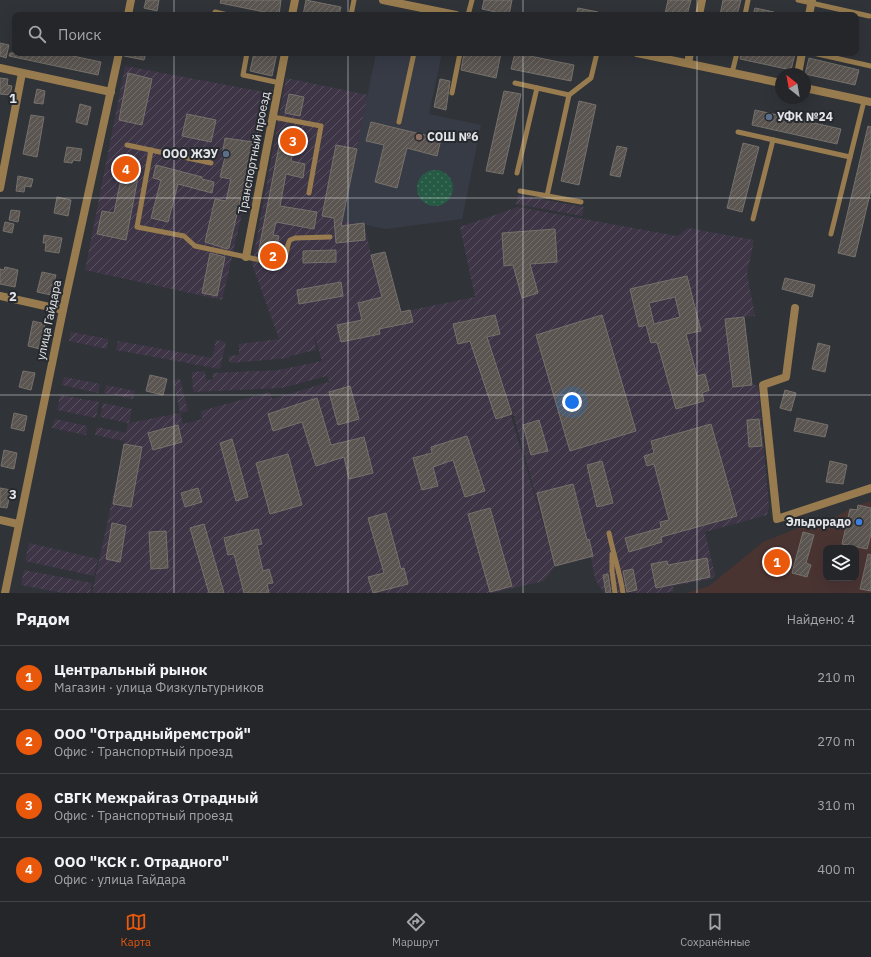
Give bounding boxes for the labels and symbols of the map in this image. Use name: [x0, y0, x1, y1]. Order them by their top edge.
north arrow: [775, 68, 811, 104]
text: 1: [9, 90, 17, 107]
street label: Транспортный проезд: [234, 90, 273, 216]
place label: УФК №24: [777, 109, 833, 124]
marker: УФК №24: [764, 112, 774, 122]
pin: 3: [280, 126, 306, 156]
place label: СОШ №6: [427, 129, 478, 144]
marker: СОШ №6: [414, 132, 424, 142]
place label: ООО ЖЭУ: [162, 146, 218, 161]
marker: ООО ЖЭУ: [221, 149, 231, 159]
pin: 4: [113, 154, 139, 184]
pin: 2: [260, 241, 286, 271]
street label: улица Гайдара: [33, 278, 64, 361]
text: 2: [9, 288, 17, 305]
your location: [562, 392, 582, 412]
text: 3: [9, 486, 17, 503]
place label: Эльдорадо: [786, 514, 851, 529]
marker: Эльдорадо: [854, 517, 864, 527]
pin: 1: [764, 547, 790, 577]

